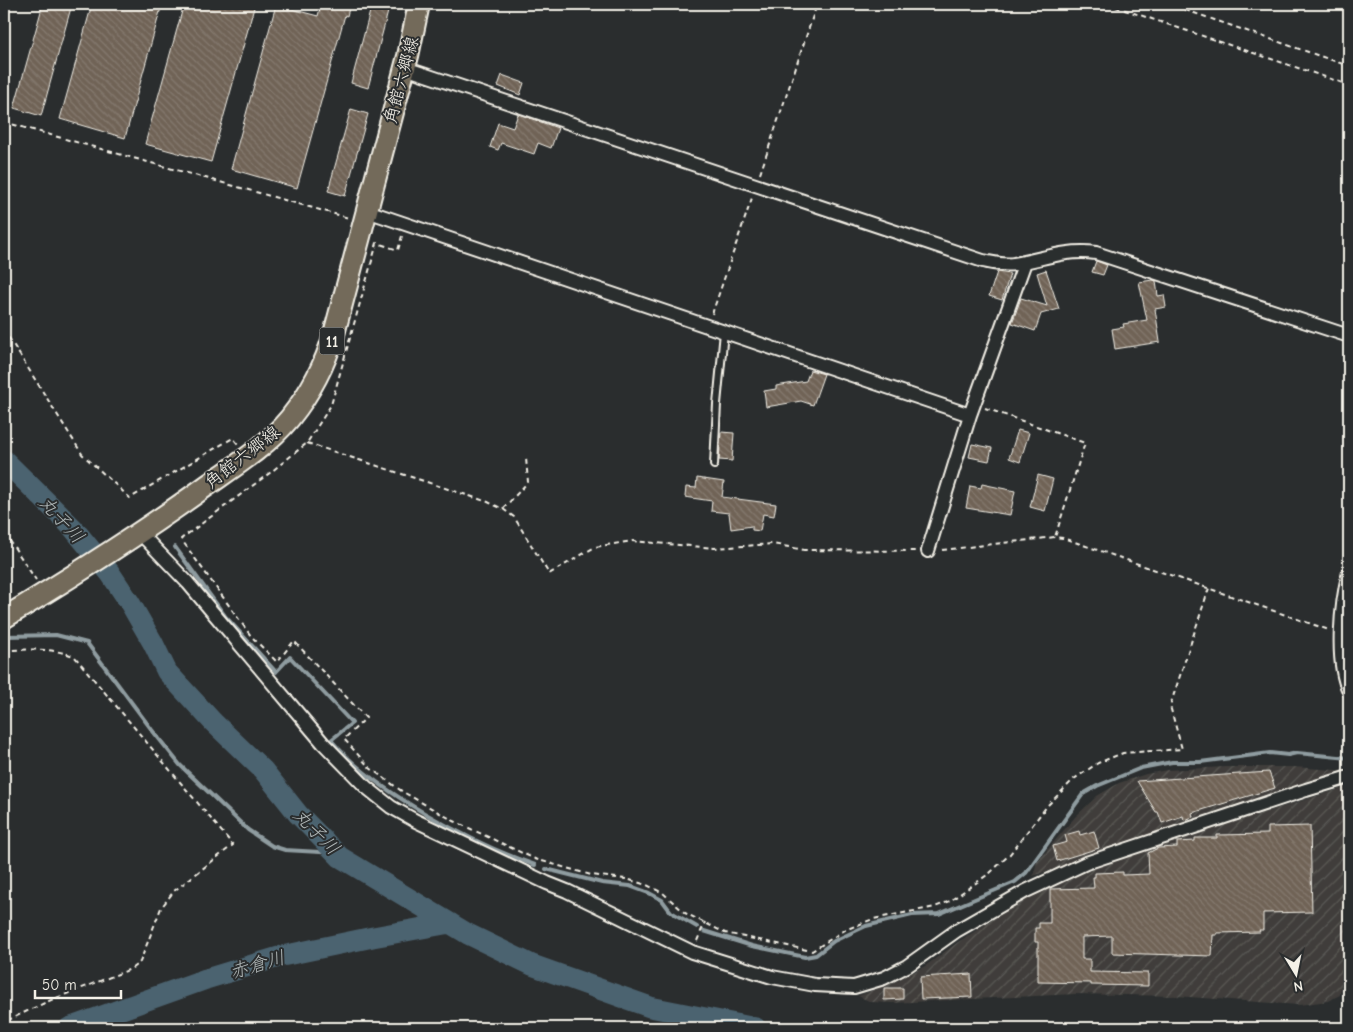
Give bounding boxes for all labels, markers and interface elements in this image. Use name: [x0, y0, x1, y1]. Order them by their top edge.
street label: 角館六郷線: [380, 34, 423, 126]
road number: 11: [320, 328, 344, 354]
street label: 角館六郷線: [200, 421, 284, 493]
water label: 丸子川: [34, 491, 89, 548]
water label: 丸子川: [288, 804, 344, 860]
water label: 赤倉川: [227, 947, 288, 983]
north arrow: [1270, 950, 1320, 1000]
scale bar: [35, 967, 121, 999]
text: 50 m: [42, 976, 77, 994]
text: N: [1292, 977, 1304, 995]

